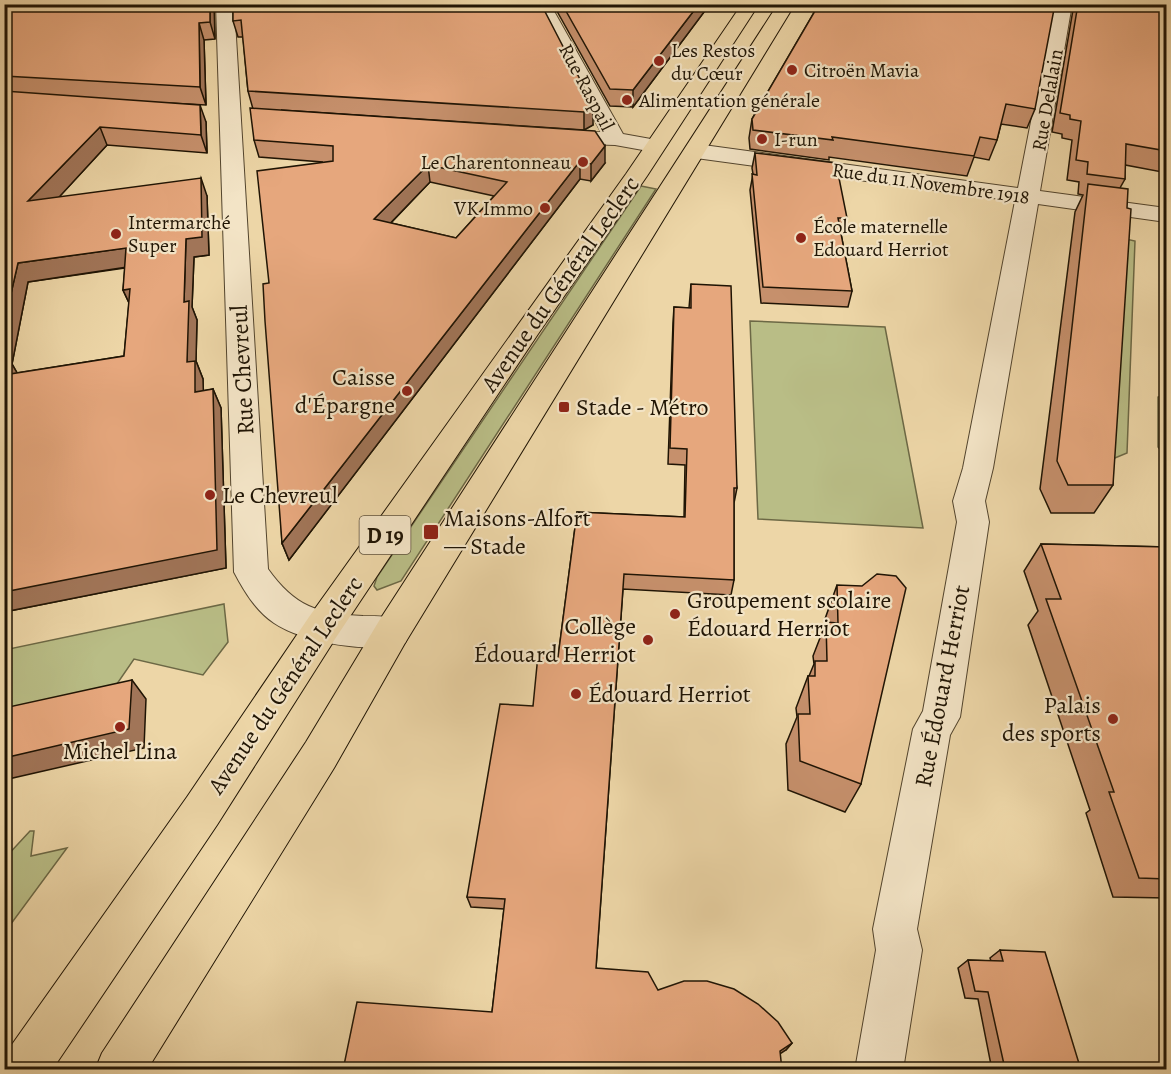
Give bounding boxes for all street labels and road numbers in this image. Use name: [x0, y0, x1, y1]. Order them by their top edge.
street label: Rue Raspail: [552, 39, 621, 136]
street label: Rue Delalain: [1025, 47, 1070, 153]
street label: Rue du 11 Novembre 1918: [830, 156, 1032, 211]
street label: Avenue du Général Leclerc: [473, 170, 647, 399]
street label: Rue Chevreul: [223, 304, 261, 436]
road number: D 19: [360, 516, 410, 554]
street label: Avenue du Général Leclerc: [199, 570, 370, 801]
street label: Rue Édouard Herriot: [907, 582, 977, 790]

